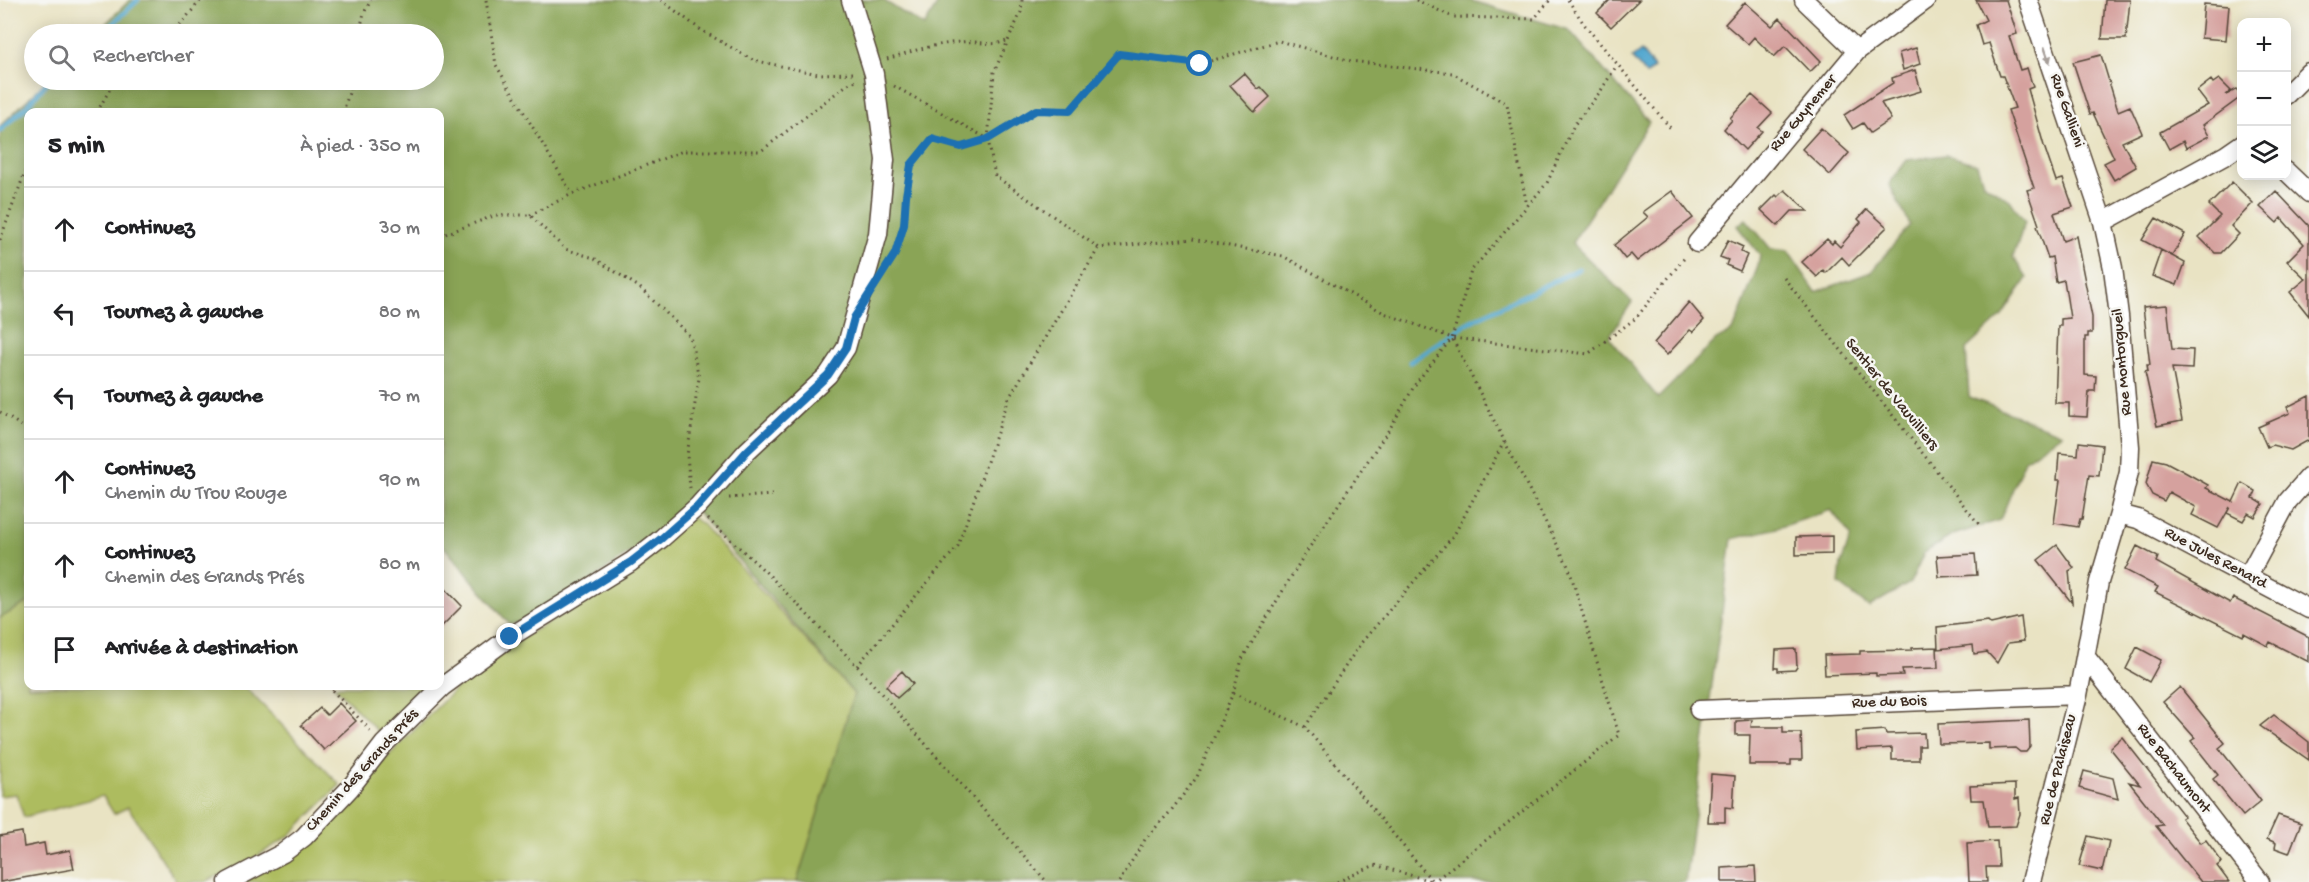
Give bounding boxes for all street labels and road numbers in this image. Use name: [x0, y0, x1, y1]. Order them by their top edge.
street label: Rue Guynemer: [1766, 71, 1843, 156]
street label: Rue Gallieni: [2045, 72, 2087, 150]
street label: Rue Montorgueil: [2109, 308, 2137, 416]
street label: Sentier de Vauvilliers: [1840, 335, 1943, 456]
street label: Rue Jules Renard: [2160, 524, 2271, 595]
street label: Rue du Bois: [1851, 692, 1928, 714]
street label: Chemin des Grands Prés: [303, 705, 424, 836]
street label: Rue de Palaiseau: [2036, 712, 2082, 827]
street label: Rue Bachaumont: [2132, 720, 2215, 819]

